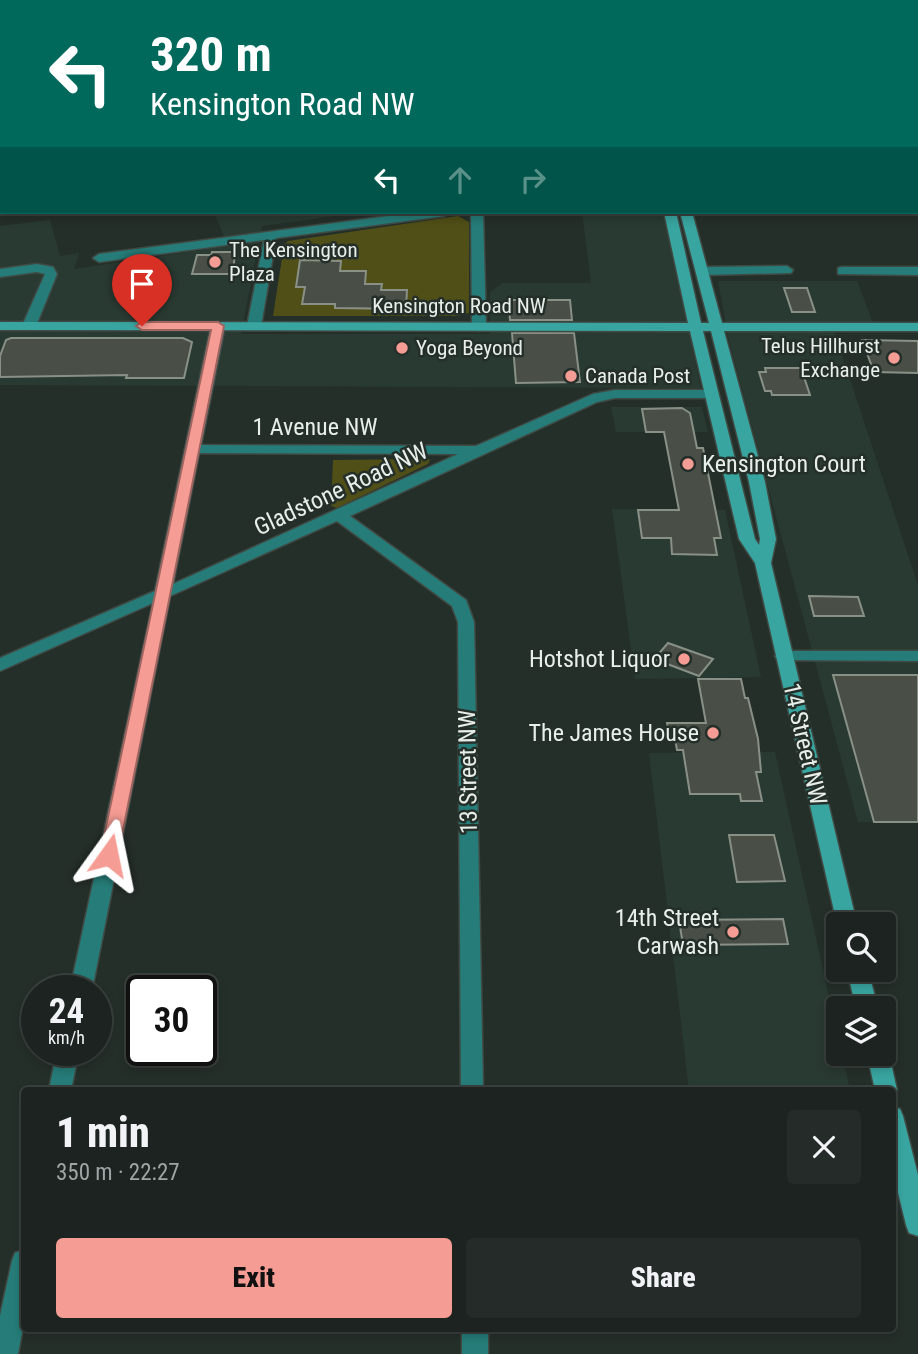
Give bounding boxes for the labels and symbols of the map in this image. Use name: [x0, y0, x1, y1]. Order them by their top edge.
place label: The Kensington Plaza: [229, 238, 358, 286]
pin: [112, 254, 172, 326]
marker: The Kensington Plaza: [207, 254, 223, 270]
street label: Kensington Road NW: [372, 294, 546, 318]
place label: Telus Hillhurst Exchange: [761, 334, 880, 382]
place label: Yoga Beyond: [416, 336, 523, 360]
marker: Yoga Beyond: [394, 340, 410, 356]
marker: Telus Hillhurst Exchange: [886, 350, 902, 366]
place label: Canada Post: [585, 364, 690, 388]
marker: Canada Post: [563, 368, 579, 384]
street label: 1 Avenue NW: [252, 413, 378, 441]
street label: Gladstone Road NW: [250, 437, 432, 541]
place label: Kensington Court: [702, 450, 866, 478]
marker: Kensington Court: [680, 456, 696, 472]
place label: Hotshot Liquor: [529, 645, 670, 673]
marker: Hotshot Liquor: [676, 651, 692, 667]
street label: 14 Street NW: [777, 680, 833, 808]
street label: 13 Street NW: [453, 710, 483, 834]
place label: The James House: [529, 719, 699, 747]
marker: The James House: [705, 725, 721, 741]
position arrow: [72, 818, 146, 892]
place label: 14th Street Carwash: [615, 904, 719, 960]
marker: 14th Street Carwash: [725, 924, 741, 940]
speed limit sign: 30: [126, 975, 217, 1066]

